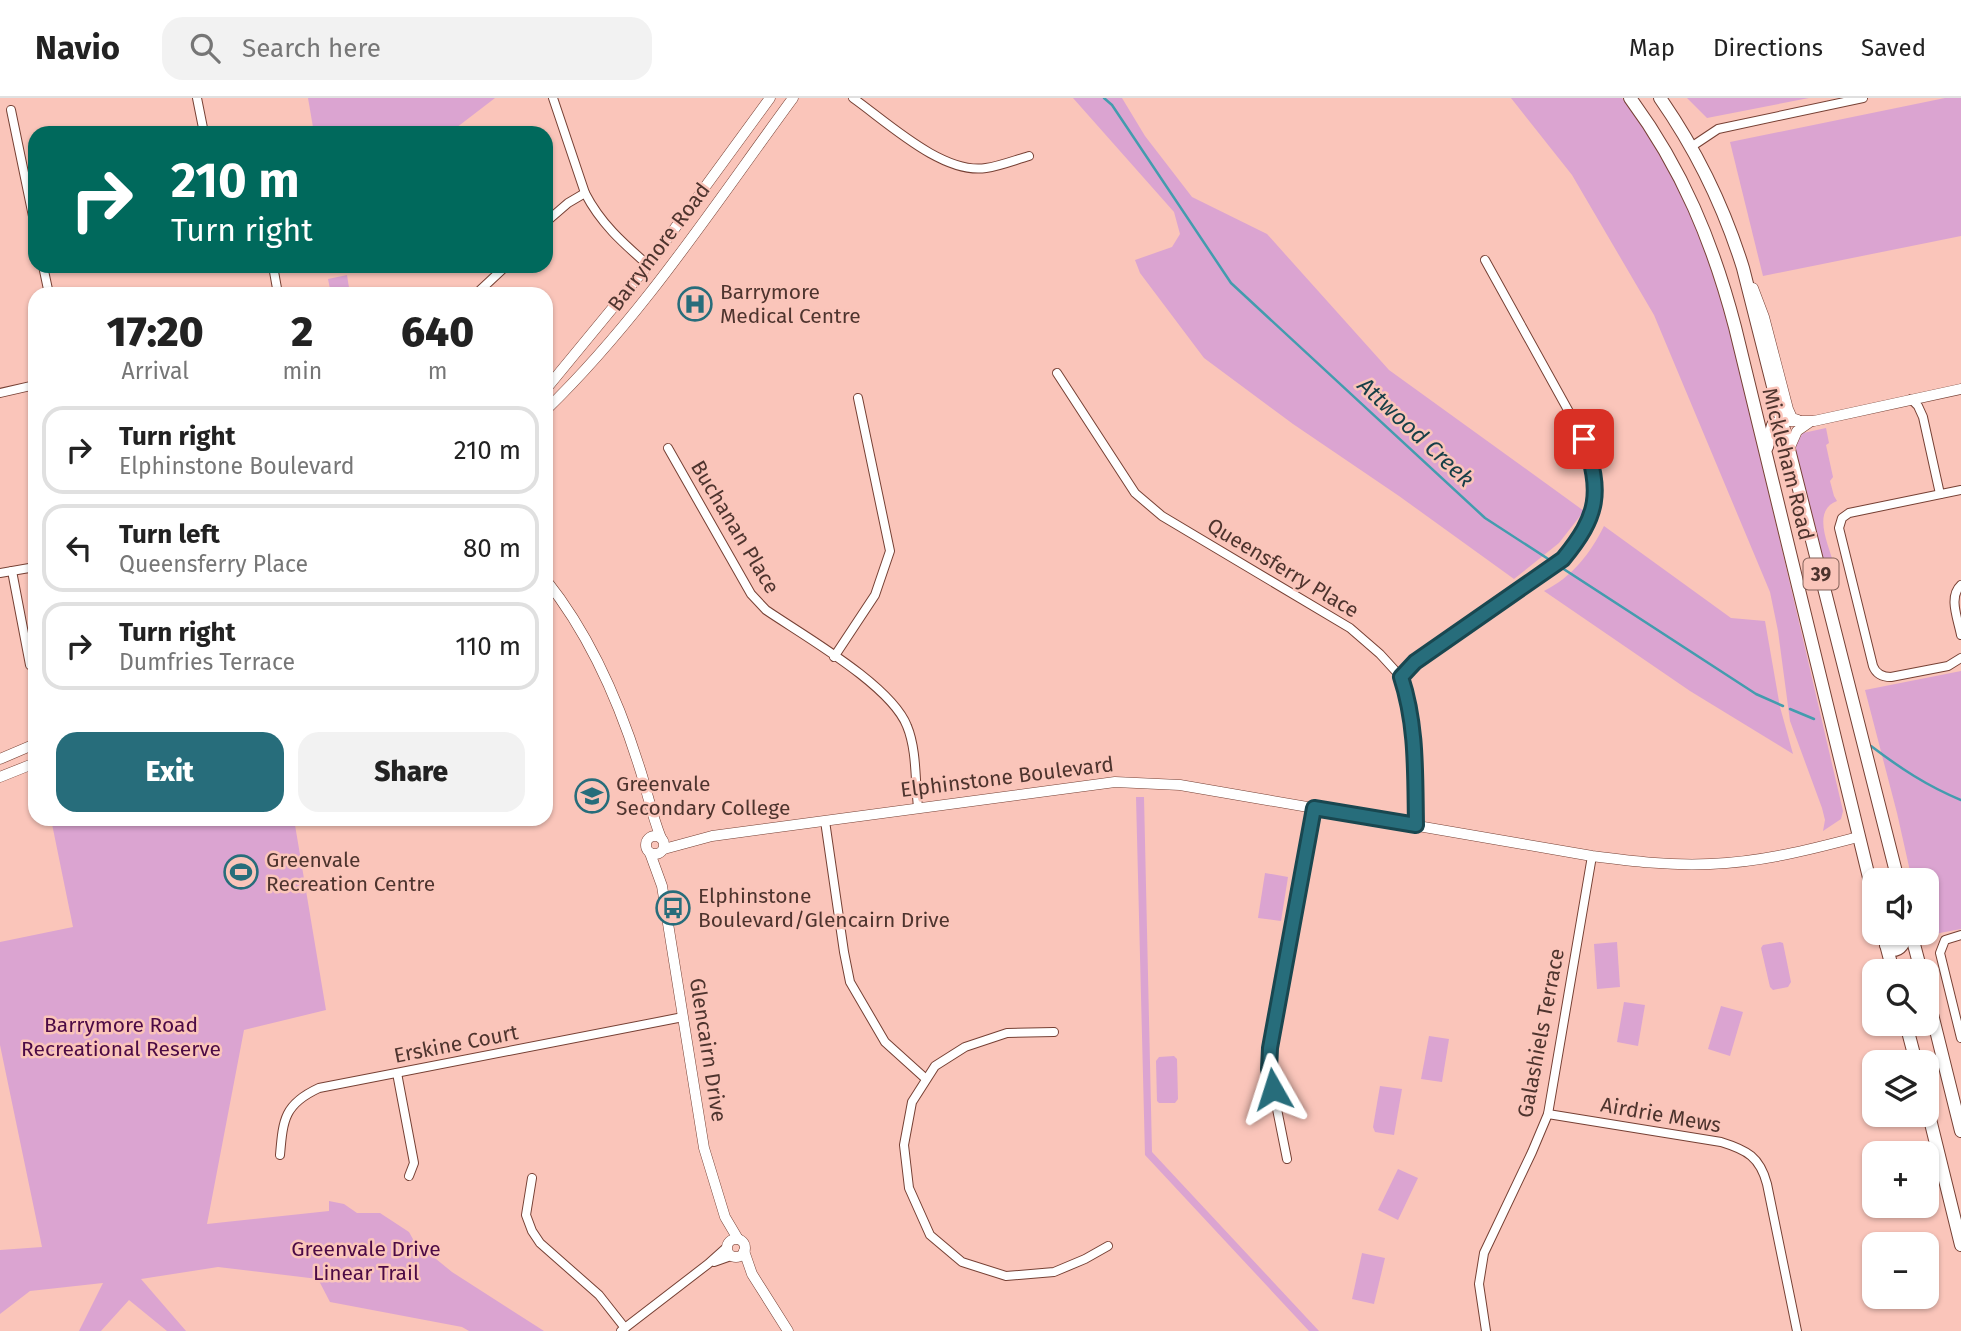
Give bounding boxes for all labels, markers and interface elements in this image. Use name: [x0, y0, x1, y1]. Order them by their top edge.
search box: [162, 17, 652, 80]
text: Navio: [35, 28, 120, 68]
icon: search: [186, 29, 224, 67]
text: Search here: [242, 33, 381, 64]
text: Map: [1629, 34, 1675, 62]
text: Directions: [1713, 34, 1823, 62]
text: Saved: [1861, 34, 1926, 62]
text: 210 m: [171, 151, 300, 210]
icon: right: [56, 154, 147, 245]
street label: Barrymore Road: [602, 178, 716, 316]
text: Turn right: [171, 211, 313, 249]
place label: Barrymore Medical Centre: [720, 279, 861, 329]
hospital icon: Barrymore Medical Centre: [676, 285, 714, 323]
text: 17:20: [107, 307, 204, 357]
text: 2: [291, 307, 313, 357]
text: 640: [401, 307, 474, 357]
text: Arrival: [122, 357, 189, 385]
text: min: [282, 357, 322, 385]
text: m: [428, 357, 447, 385]
water label: Attwood Creek: [1351, 370, 1480, 493]
street label: Mickleham Road: [1756, 385, 1820, 543]
pin: [1554, 409, 1614, 469]
icon: arrive: [1565, 420, 1603, 458]
text: Turn right: [119, 421, 236, 452]
icon: right: [60, 431, 98, 469]
text: 210 m: [454, 435, 521, 466]
text: Elphinstone Boulevard: [119, 452, 355, 480]
street label: Buchanan Place: [685, 456, 785, 598]
street label: Queensferry Place: [1202, 512, 1364, 624]
text: Turn left: [119, 519, 220, 550]
icon: left: [60, 529, 98, 567]
text: 80 m: [463, 533, 521, 564]
text: Queensferry Place: [119, 550, 308, 578]
road number: 39: [1804, 559, 1839, 589]
text: Turn right: [119, 617, 236, 648]
icon: right: [60, 627, 98, 665]
text: 110 m: [455, 631, 521, 662]
text: Dumfries Terrace: [119, 648, 295, 676]
button: Exit: [56, 732, 284, 812]
button: Share: [298, 732, 525, 812]
street label: Elphinstone Boulevard: [899, 751, 1115, 803]
place label: Greenvale Secondary College: [616, 771, 790, 821]
school or university icon: Greenvale Secondary College: [573, 777, 611, 815]
place label: Greenvale Recreation Centre: [266, 847, 435, 897]
sports icon: Greenvale Recreation Centre: [222, 853, 260, 891]
map controls: [1862, 868, 1939, 1309]
button: sound: [1862, 868, 1939, 945]
place label: Elphinstone Boulevard/Glencairn Drive: [698, 883, 950, 933]
bus stop icon: Elphinstone Boulevard/Glencairn Drive: [654, 889, 692, 927]
street label: Galashiels Terrace: [1512, 946, 1570, 1120]
button: search: [1862, 959, 1939, 1036]
street label: Glencairn Drive: [684, 976, 732, 1124]
park label: Barrymore Road Recreational Reserve: [21, 1012, 221, 1062]
street label: Erskine Court: [392, 1019, 521, 1069]
button: layers: [1862, 1050, 1939, 1127]
position arrow: [1236, 1052, 1310, 1126]
street label: Airdrie Mews: [1599, 1092, 1723, 1138]
button: +: [1862, 1141, 1939, 1218]
button: −: [1862, 1232, 1939, 1309]
park label: Greenvale Drive Linear Trail: [291, 1236, 441, 1286]

